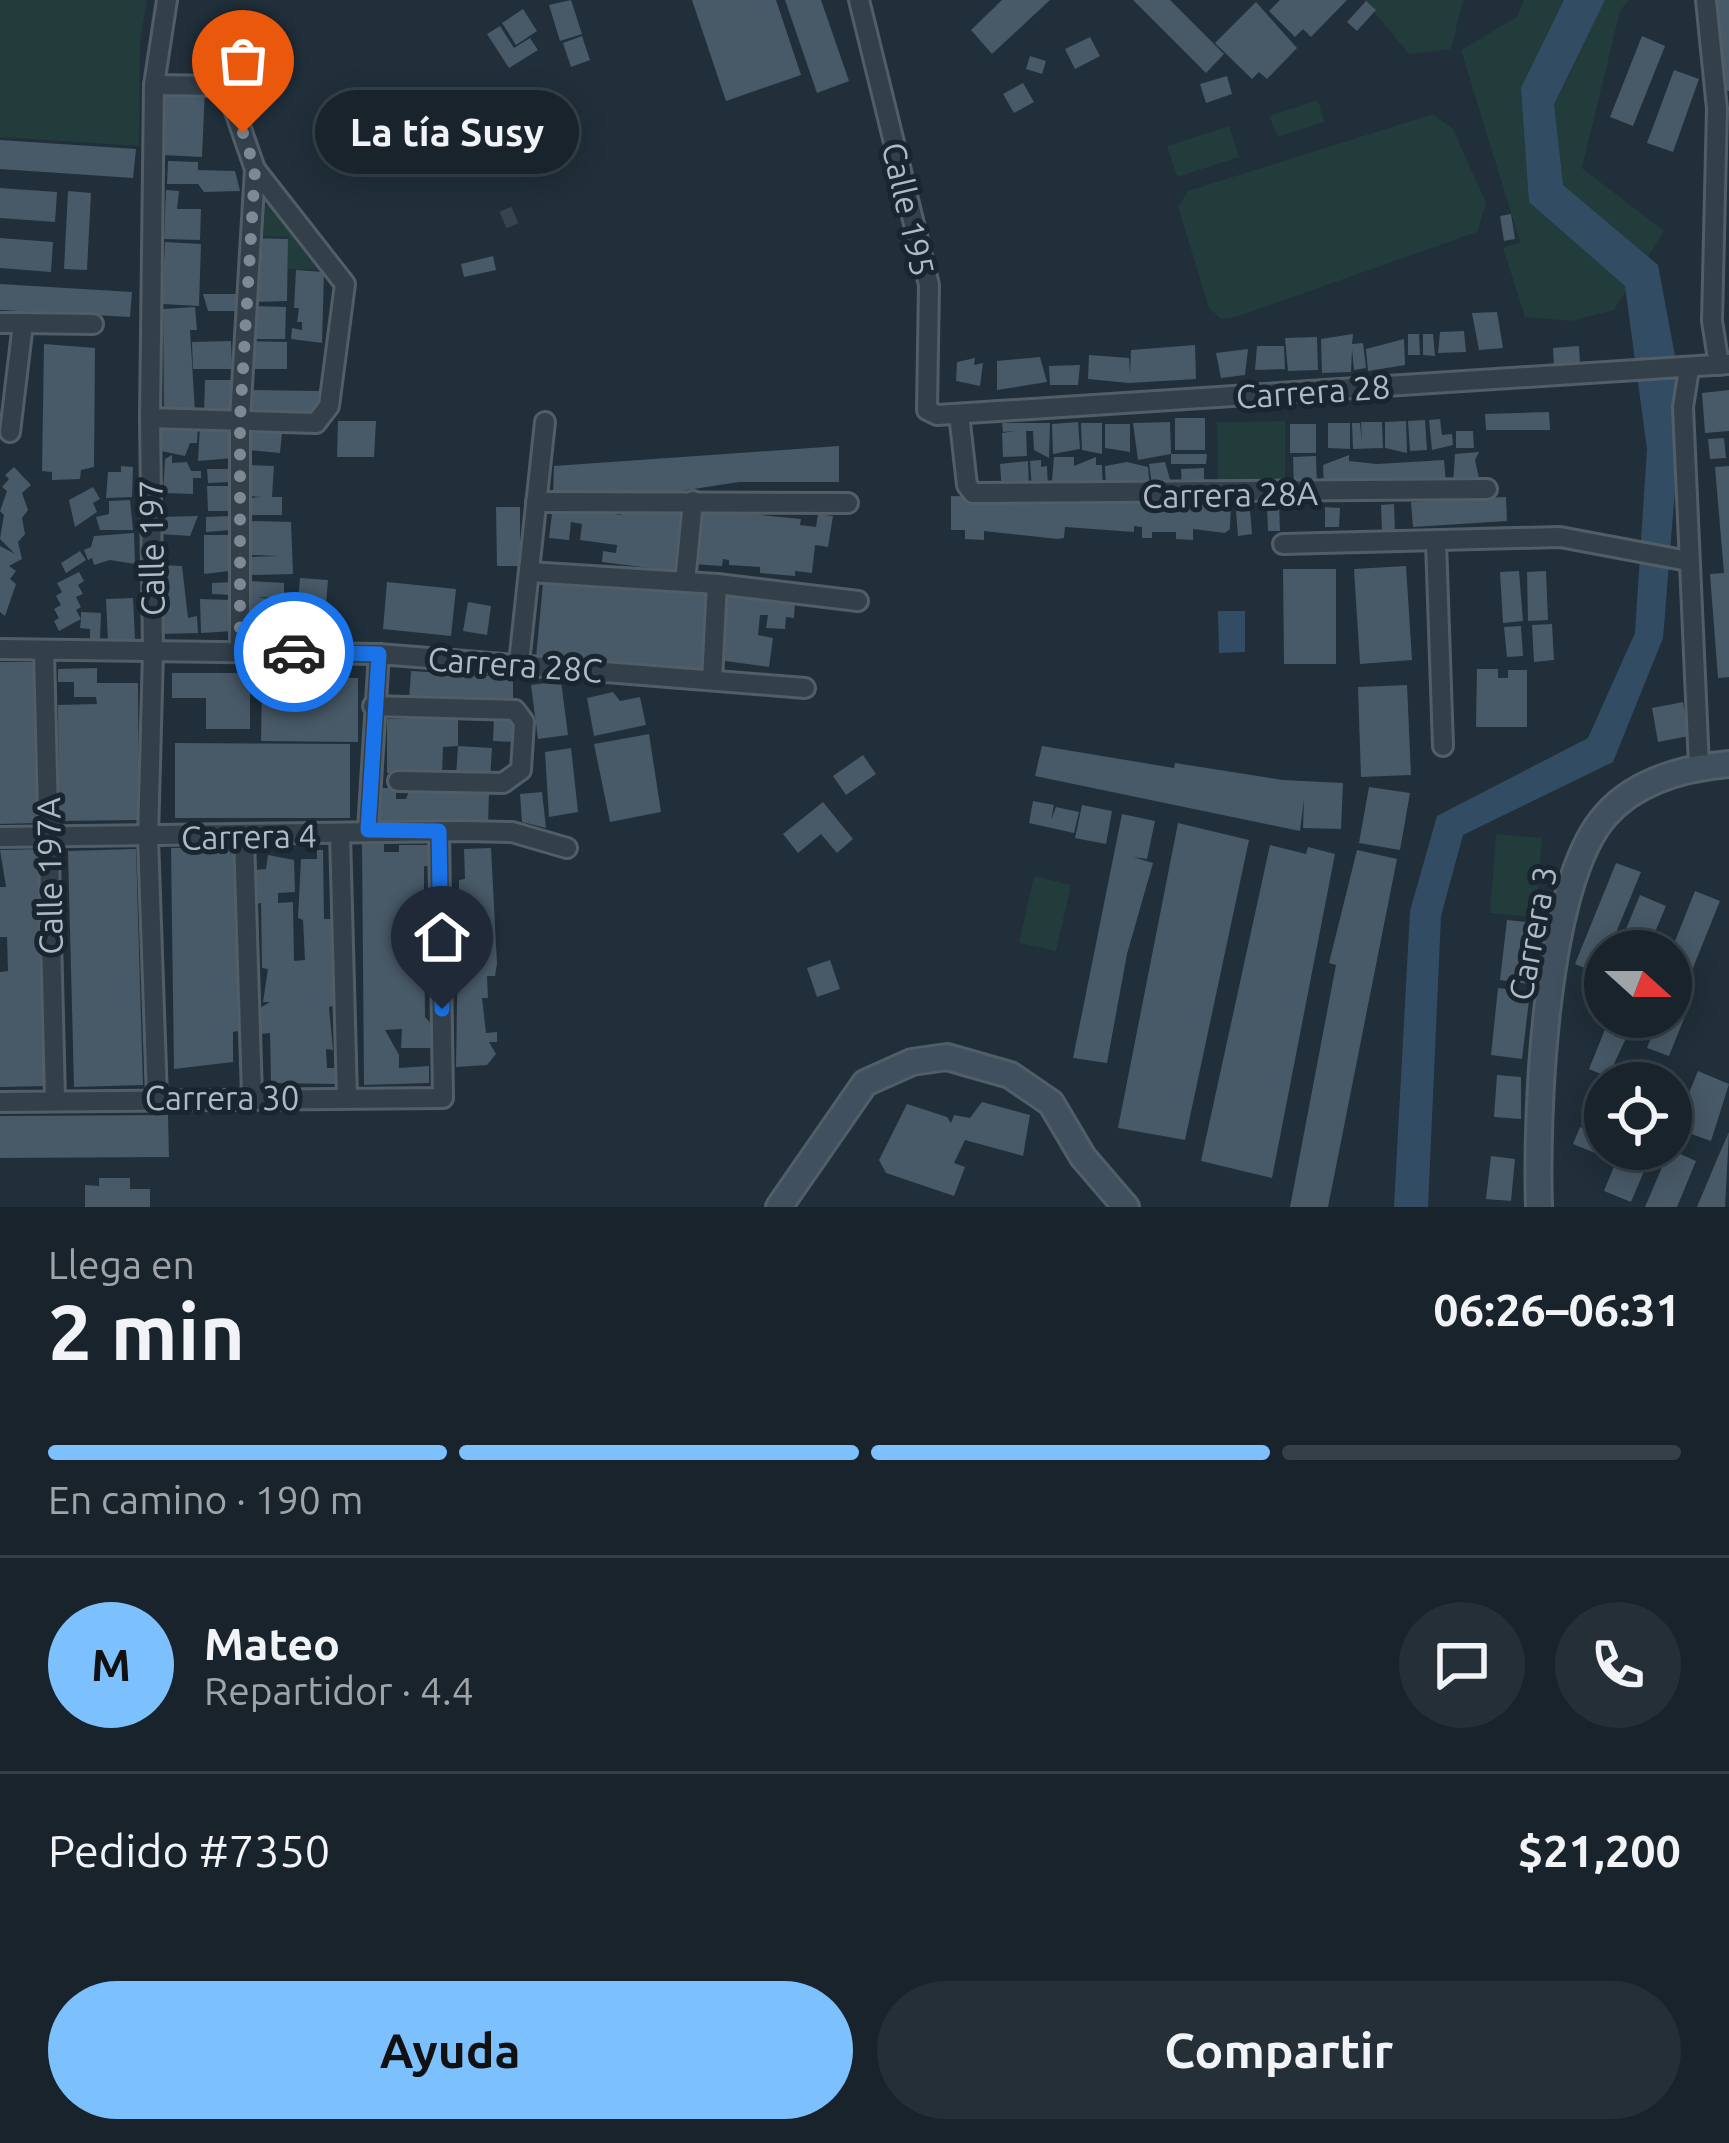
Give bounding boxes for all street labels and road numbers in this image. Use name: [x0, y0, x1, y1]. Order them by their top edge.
street label: Calle 195: [876, 139, 942, 279]
street label: Carrera 28: [1235, 367, 1391, 415]
street label: Carrera 28A: [1142, 474, 1319, 514]
street label: Calle 197: [131, 480, 171, 616]
street label: Carrera 28C: [426, 639, 604, 689]
street label: Calle 197A: [29, 796, 69, 955]
street label: Carrera 4: [181, 816, 317, 856]
street label: Carrera 3: [1501, 863, 1563, 1003]
street label: Carrera 30: [145, 1079, 299, 1116]

